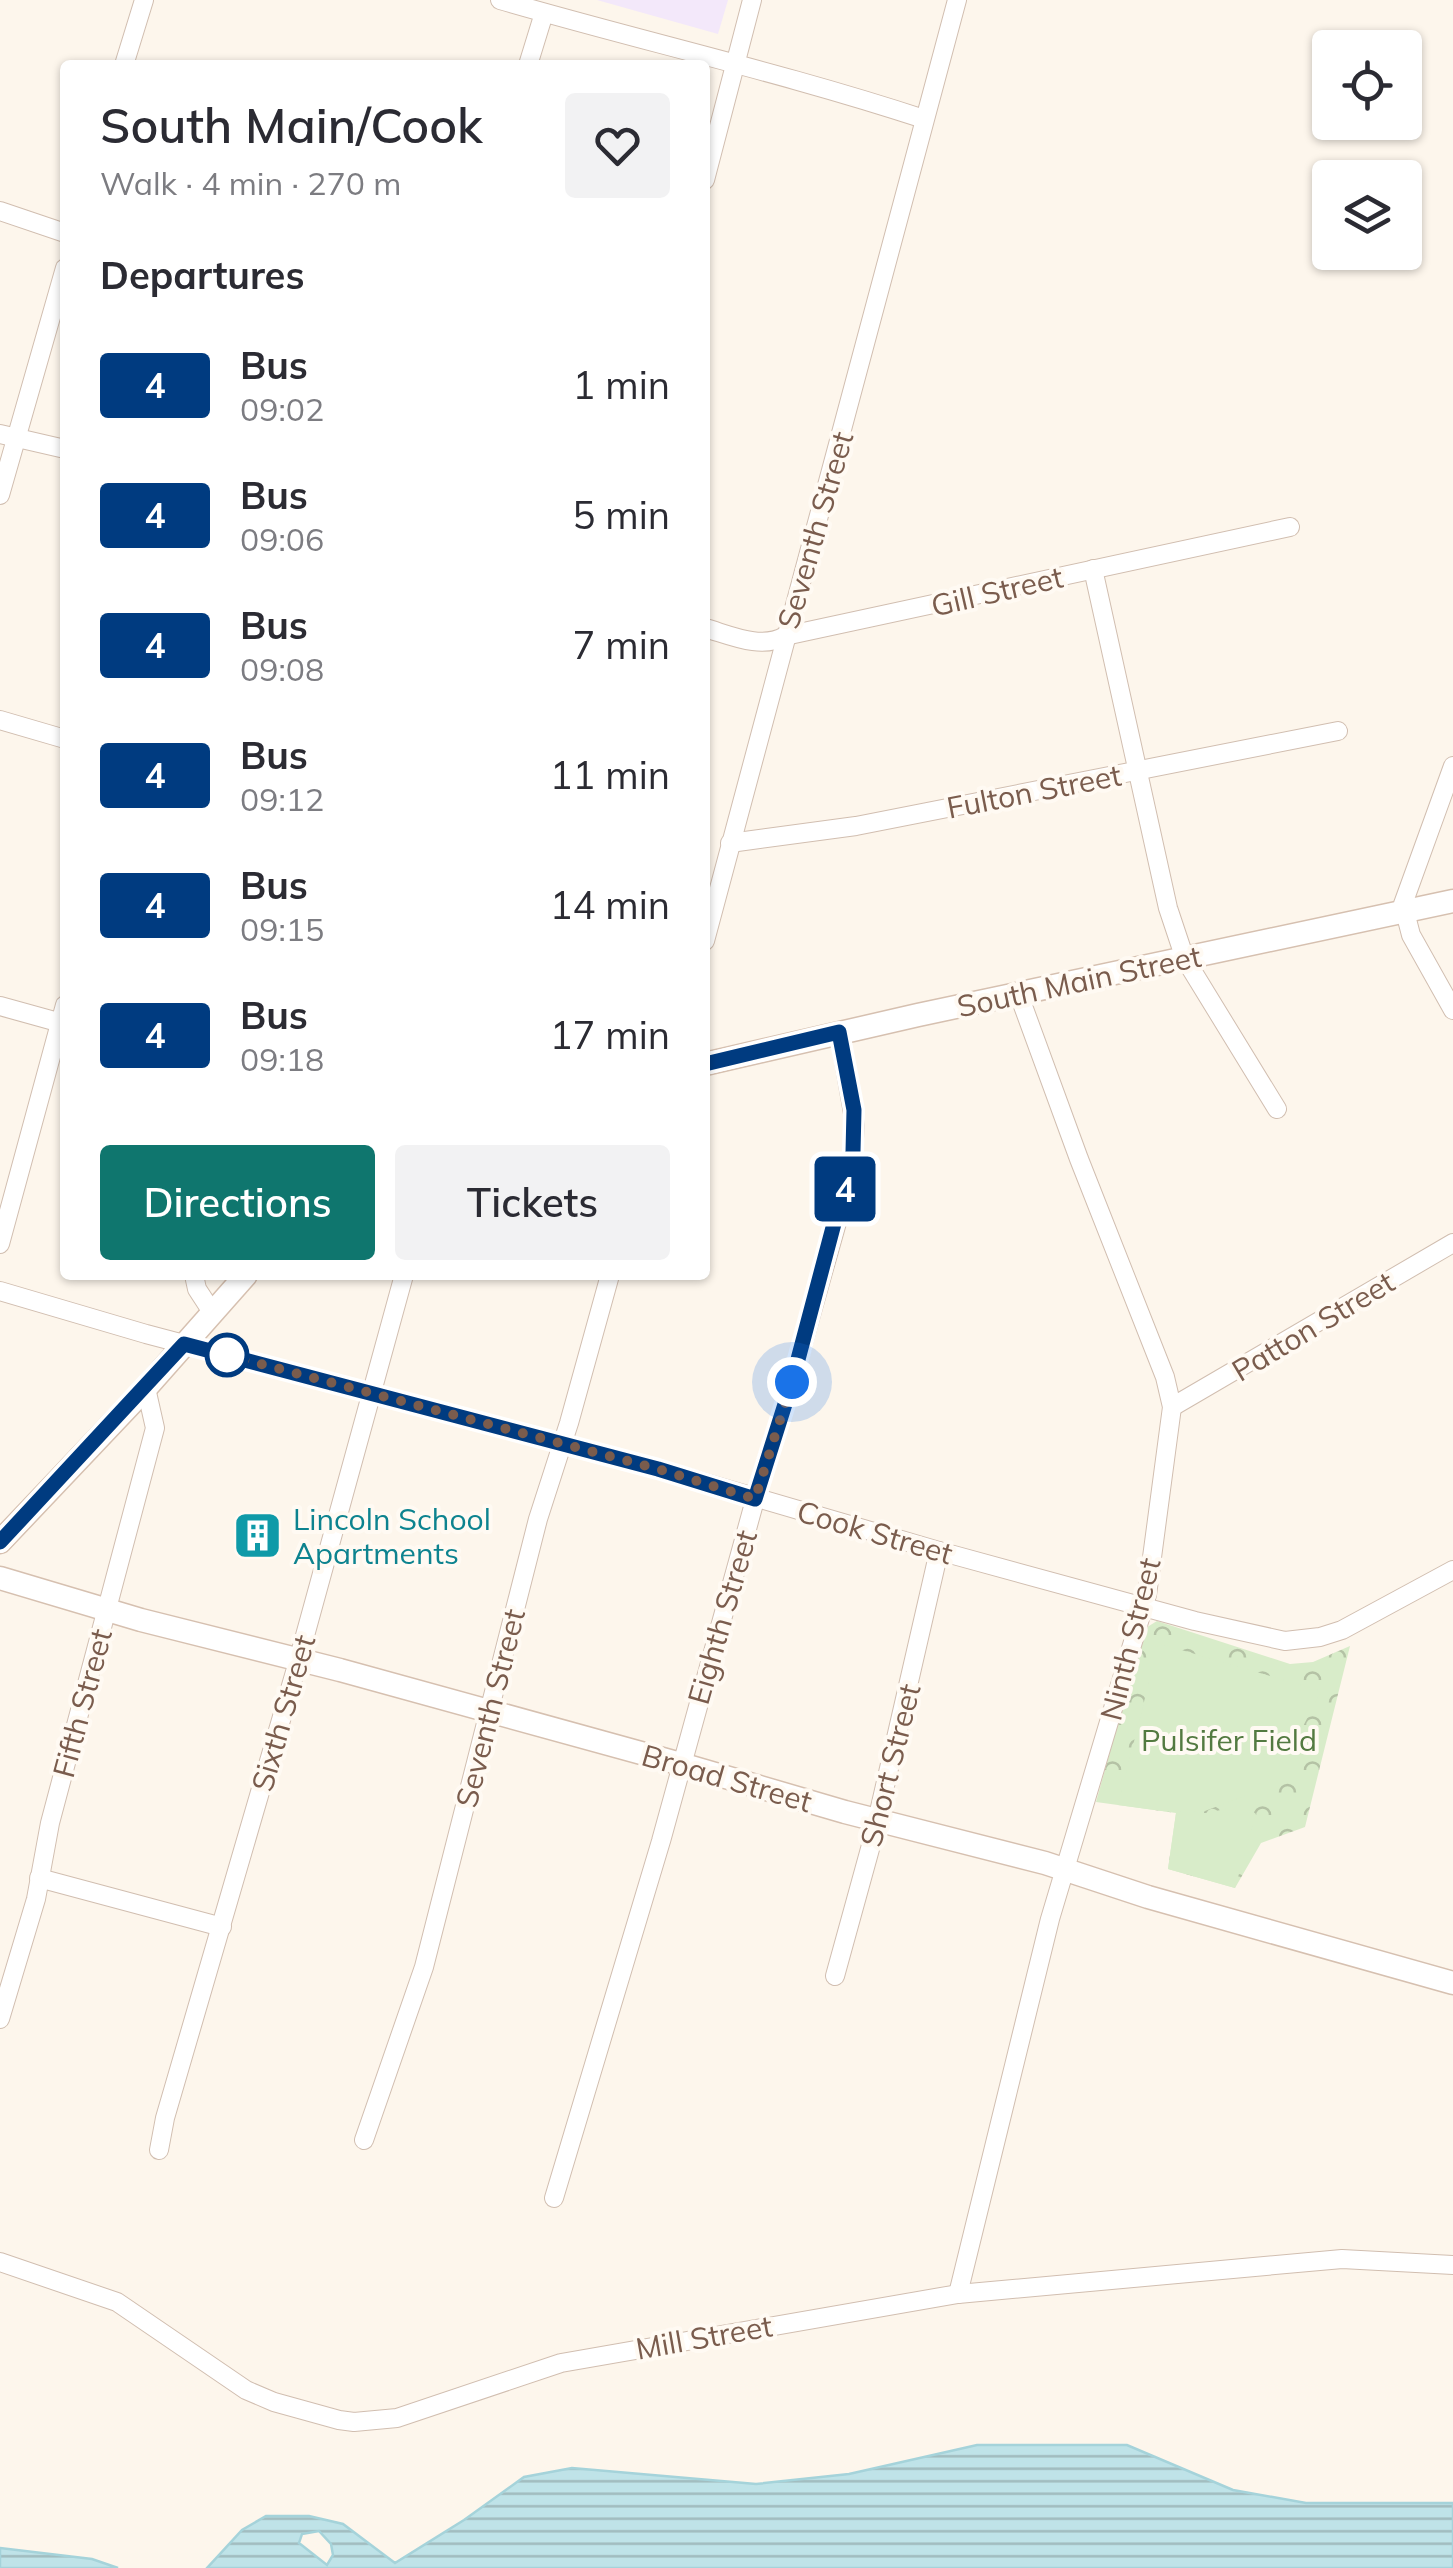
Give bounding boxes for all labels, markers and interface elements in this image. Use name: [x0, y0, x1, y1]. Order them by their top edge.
map controls: [1312, 30, 1422, 270]
button: locate: [1312, 30, 1422, 140]
button: heart: [565, 93, 670, 198]
text: South Main/Cook: [100, 95, 483, 155]
button: layers: [1312, 160, 1422, 270]
text: Walk · 4 min · 270 m: [100, 163, 401, 203]
text: Departures: [100, 251, 304, 299]
text: Bus: [240, 341, 308, 389]
text: 1 min: [573, 361, 670, 409]
text: 4: [144, 363, 166, 407]
text: 09:02: [240, 389, 324, 429]
street label: Seventh Street: [769, 427, 861, 633]
text: Bus: [240, 471, 308, 519]
text: 5 min: [573, 491, 670, 539]
text: 4: [144, 493, 166, 537]
text: 09:06: [240, 519, 324, 559]
street label: Gill Street: [927, 557, 1067, 625]
text: Bus: [240, 601, 308, 649]
text: 7 min: [573, 621, 670, 669]
text: 4: [144, 623, 166, 667]
text: 09:08: [240, 649, 324, 689]
text: Bus: [240, 731, 308, 779]
text: 11 min: [550, 751, 670, 799]
text: 4: [144, 753, 166, 797]
street label: Fulton Street: [944, 755, 1124, 827]
text: 09:12: [240, 779, 324, 819]
text: Bus: [240, 861, 308, 909]
text: 14 min: [550, 881, 670, 929]
text: 4: [144, 883, 166, 927]
text: 09:15: [240, 909, 324, 949]
street label: South Main Street: [954, 937, 1204, 1025]
text: Bus: [240, 991, 308, 1039]
text: 17 min: [550, 1011, 670, 1059]
text: 4: [144, 1013, 166, 1057]
text: 09:18: [240, 1039, 324, 1079]
button: Directions: [100, 1145, 375, 1260]
button: Tickets: [395, 1145, 670, 1260]
line badge: 4: [812, 1156, 878, 1222]
text: 4: [834, 1167, 856, 1211]
street label: Patton Street: [1225, 1263, 1401, 1389]
unlabelled marker: [206, 1334, 248, 1376]
your location: [767, 1357, 817, 1407]
street label: Cook Street: [793, 1492, 957, 1572]
place label: Lincoln School Apartments: [293, 1500, 491, 1572]
building icon: Lincoln School Apartments: [232, 1510, 284, 1562]
street label: Eighth Street: [679, 1526, 765, 1708]
street label: Ninth Street: [1091, 1554, 1169, 1724]
street label: Seventh Street: [447, 1605, 533, 1811]
street label: Fifth Street: [44, 1625, 120, 1781]
street label: Sixth Street: [243, 1630, 323, 1796]
street label: Short Street: [851, 1680, 929, 1850]
park label: Pulsifer Field: [1141, 1721, 1317, 1759]
street label: Broad Street: [638, 1736, 816, 1820]
street label: Mill Street: [633, 2306, 775, 2368]

